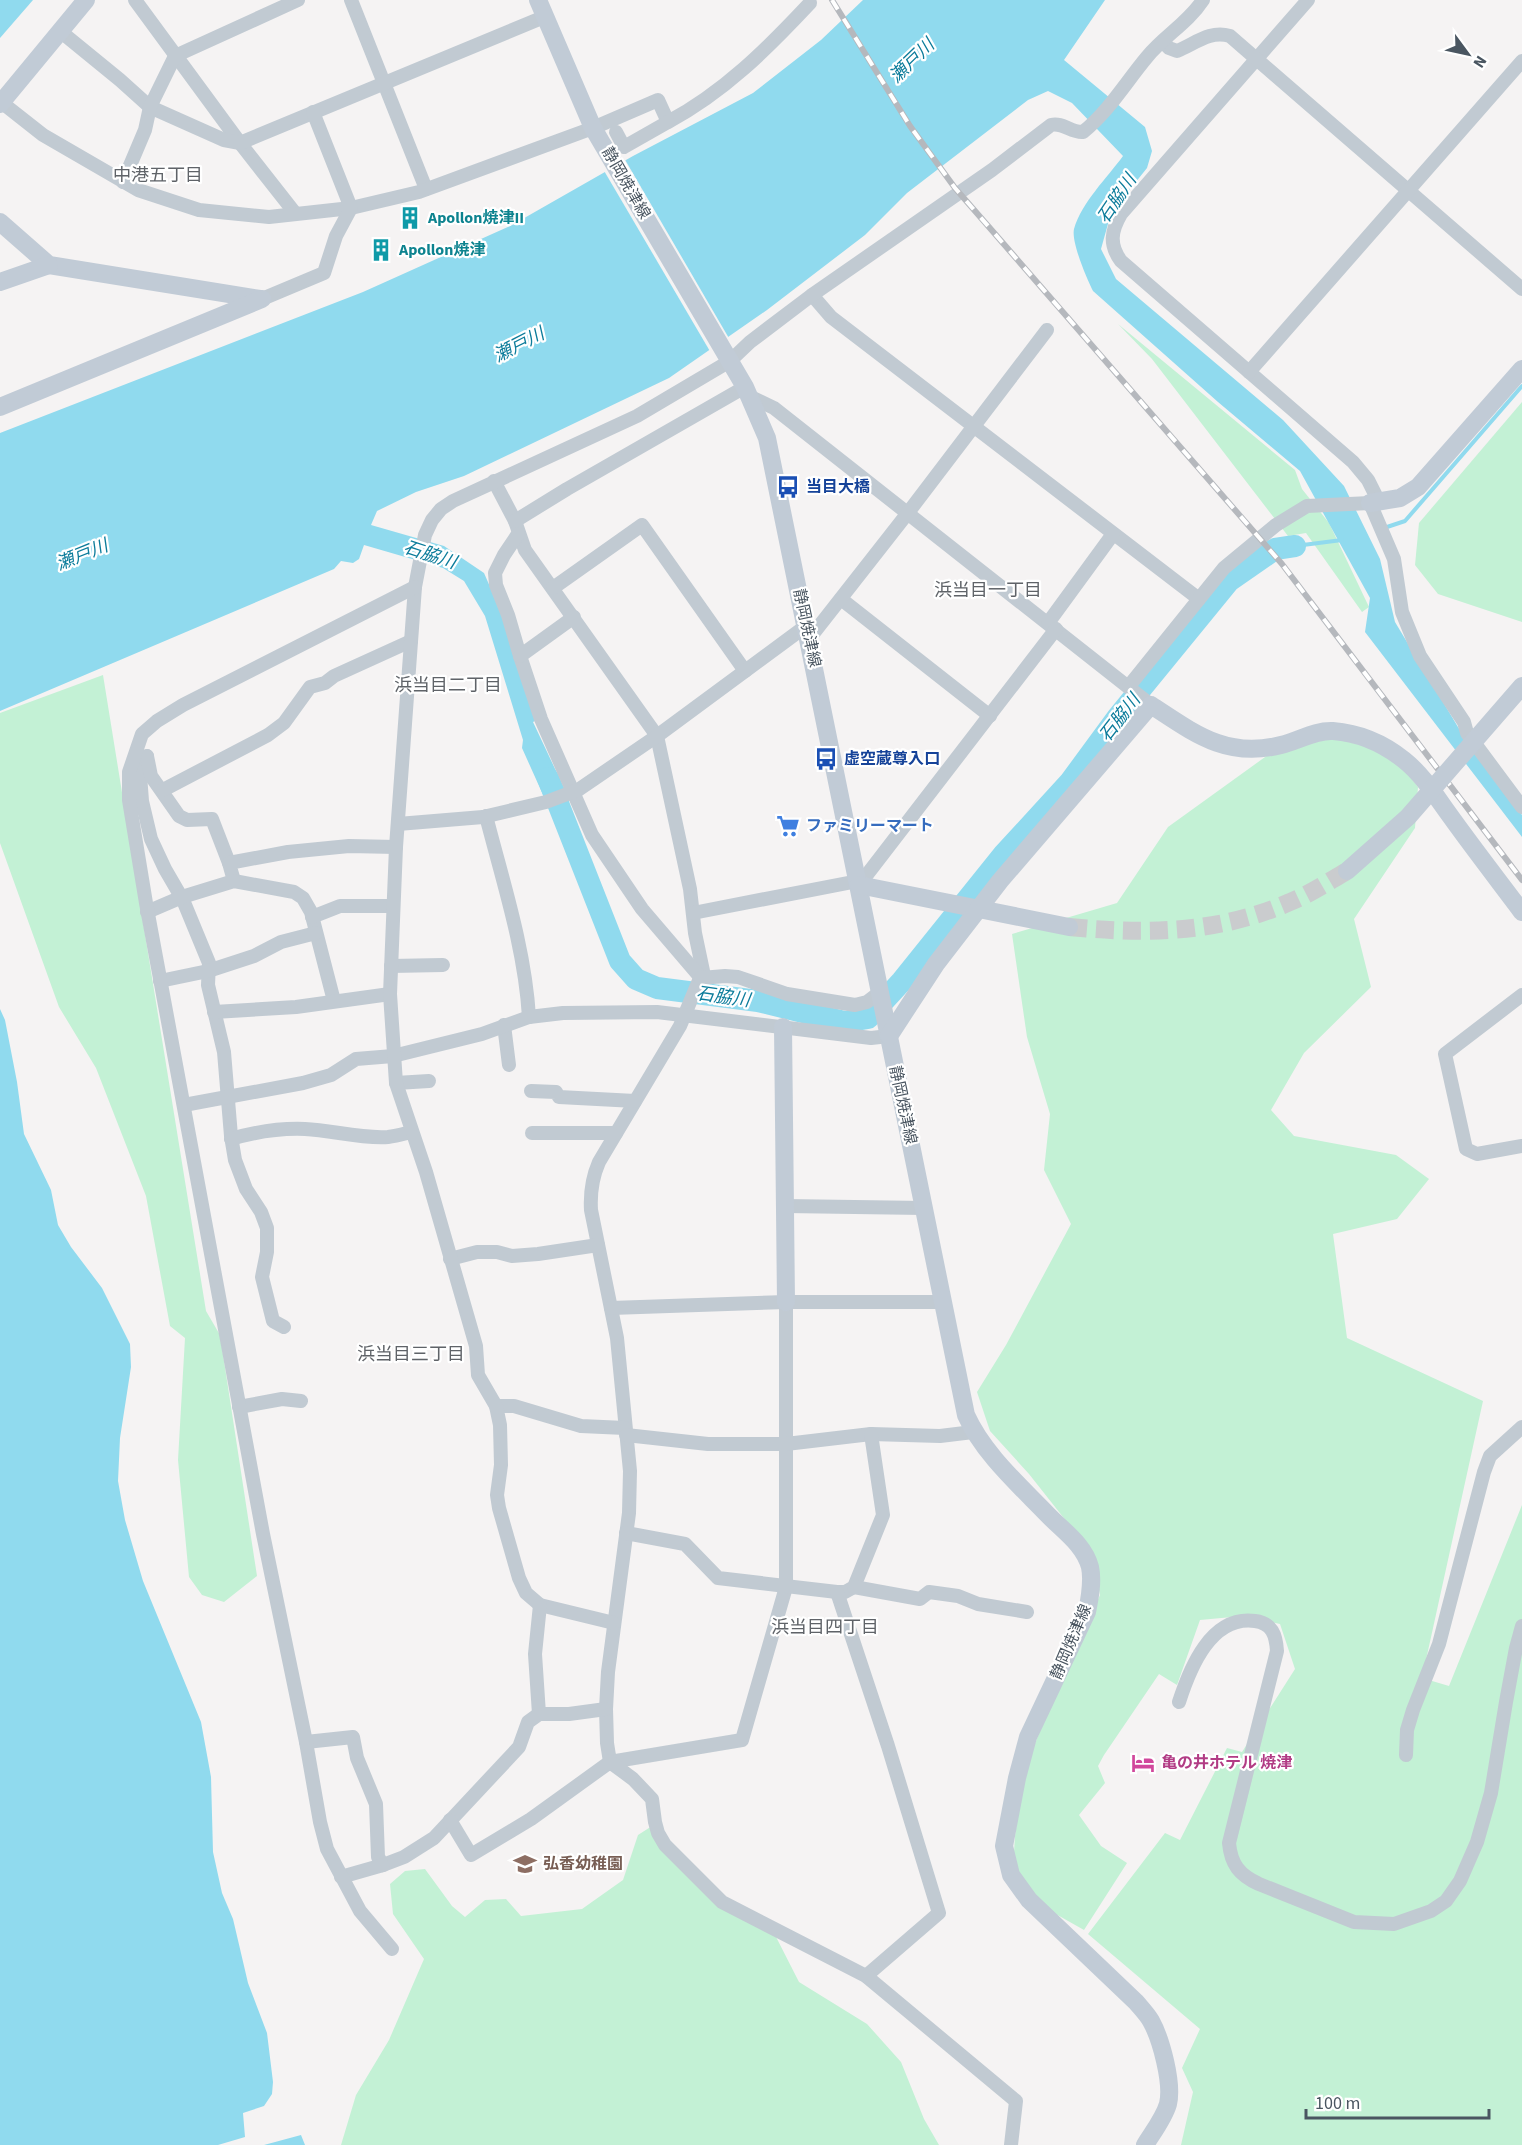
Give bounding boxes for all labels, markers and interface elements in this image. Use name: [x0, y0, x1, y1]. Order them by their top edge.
north arrow: [1438, 24, 1498, 84]
water label: 瀬戸川: [884, 32, 942, 89]
text: N: [1468, 51, 1492, 72]
street label: 静岡焼津線: [596, 143, 656, 223]
district label: 中港五丁目: [113, 163, 203, 188]
water label: 石脇川: [1092, 168, 1144, 228]
building icon: Apollon焼津II: [397, 205, 423, 231]
place label: Apollon焼津II: [427, 207, 524, 229]
building icon: Apollon焼津: [368, 237, 394, 263]
place label: Apollon焼津: [398, 239, 485, 261]
water label: 瀬戸川: [489, 321, 551, 368]
bus stop icon: 当目大橋: [775, 474, 801, 500]
place label: 当目大橋: [806, 476, 870, 498]
water label: 瀬戸川: [52, 533, 114, 577]
water label: 石脇川: [400, 535, 461, 576]
district label: 浜当目一丁目: [934, 578, 1042, 603]
street label: 静岡焼津線: [788, 587, 826, 669]
district label: 浜当目二丁目: [394, 673, 502, 698]
water label: 石脇川: [1094, 687, 1148, 747]
bus stop icon: 虚空蔵尊入口: [813, 746, 839, 772]
place label: 虚空蔵尊入口: [844, 748, 940, 770]
supermarket icon: ファミリーマート: [775, 813, 801, 839]
place label: ファミリーマート: [806, 815, 934, 837]
water label: 石脇川: [695, 981, 753, 1013]
street label: 静岡焼津線: [884, 1064, 922, 1146]
district label: 浜当目三丁目: [357, 1342, 465, 1367]
street label: 静岡焼津線: [1045, 1601, 1097, 1683]
district label: 浜当目四丁目: [771, 1615, 879, 1640]
hotel icon: 亀の井ホテル 焼津: [1130, 1750, 1156, 1776]
place label: 亀の井ホテル 焼津: [1161, 1752, 1292, 1774]
school or university icon: 弘香幼稚園: [512, 1851, 538, 1877]
place label: 弘香幼稚園: [543, 1853, 623, 1875]
scale bar: [1306, 2082, 1489, 2120]
text: 100 m: [1315, 2091, 1360, 2116]

